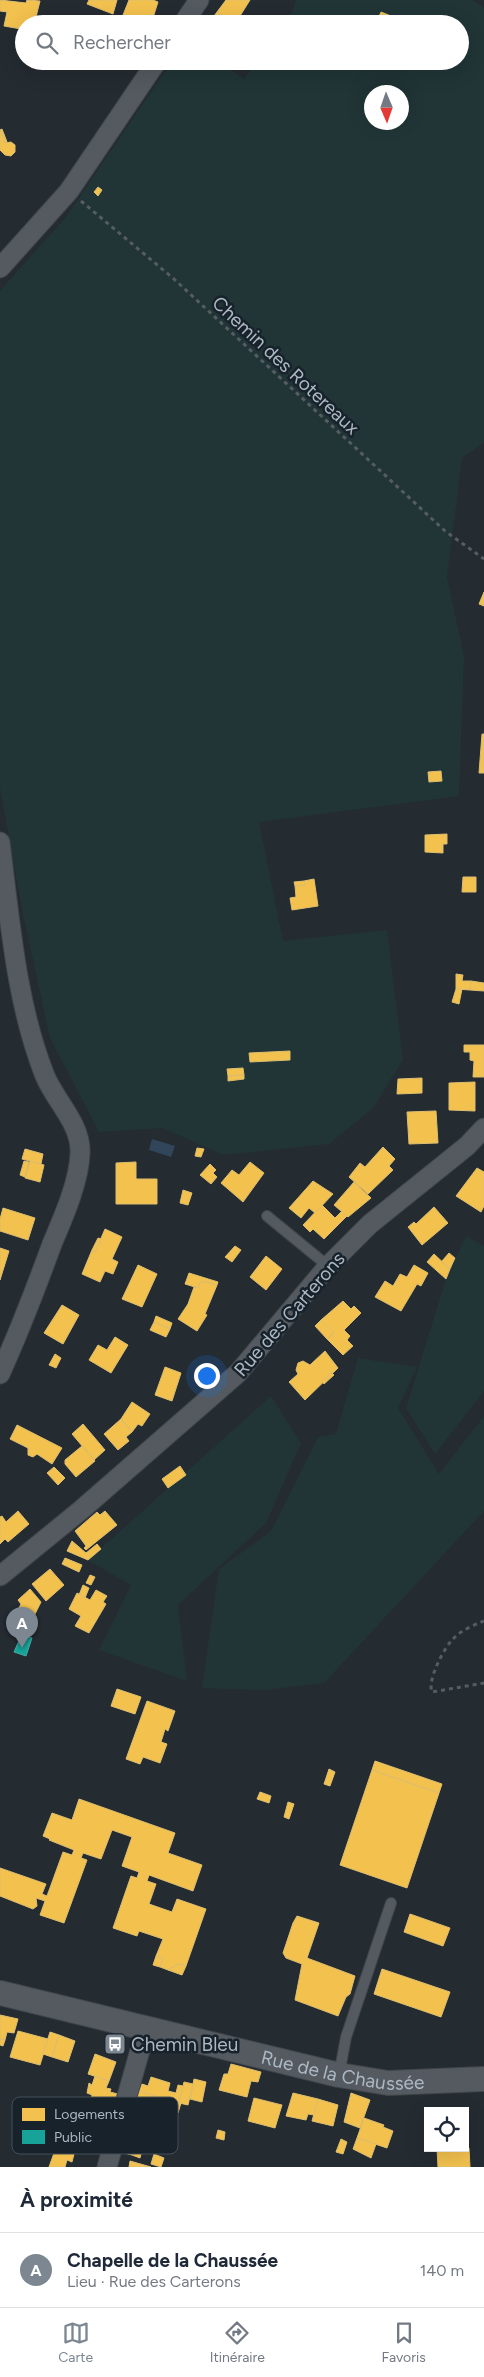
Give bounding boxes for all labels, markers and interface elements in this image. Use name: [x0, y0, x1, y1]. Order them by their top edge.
search box: [15, 15, 469, 70]
icon: search: [33, 29, 61, 57]
text: Rechercher: [73, 31, 171, 54]
north arrow: [364, 85, 409, 130]
street label: Chemin des Rotereaux: [208, 291, 364, 439]
street label: Rue des Carterons: [229, 1247, 350, 1381]
your location: [194, 1363, 220, 1389]
pin: A: [6, 1607, 38, 1648]
bus stop icon: Chemin Bleu: [103, 2032, 127, 2056]
place label: Chemin Bleu: [131, 2033, 238, 2056]
street label: Rue de la Chaussée: [259, 2046, 425, 2095]
legend: [12, 2097, 178, 2154]
text: Logements: [54, 2106, 124, 2123]
map controls: [424, 2107, 469, 2152]
button: locate: [424, 2107, 469, 2152]
text: Public: [54, 2129, 92, 2146]
text: À proximité: [20, 2187, 133, 2212]
text: Chapelle de la Chaussée: [67, 2249, 278, 2272]
text: A: [30, 2261, 42, 2280]
text: 140 m: [420, 2261, 464, 2280]
text: Lieu · Rue des Carterons: [67, 2272, 241, 2291]
tab: Carte: [58, 2319, 93, 2366]
tab: Itinéraire: [210, 2319, 265, 2366]
tab: Favoris: [381, 2319, 426, 2366]

